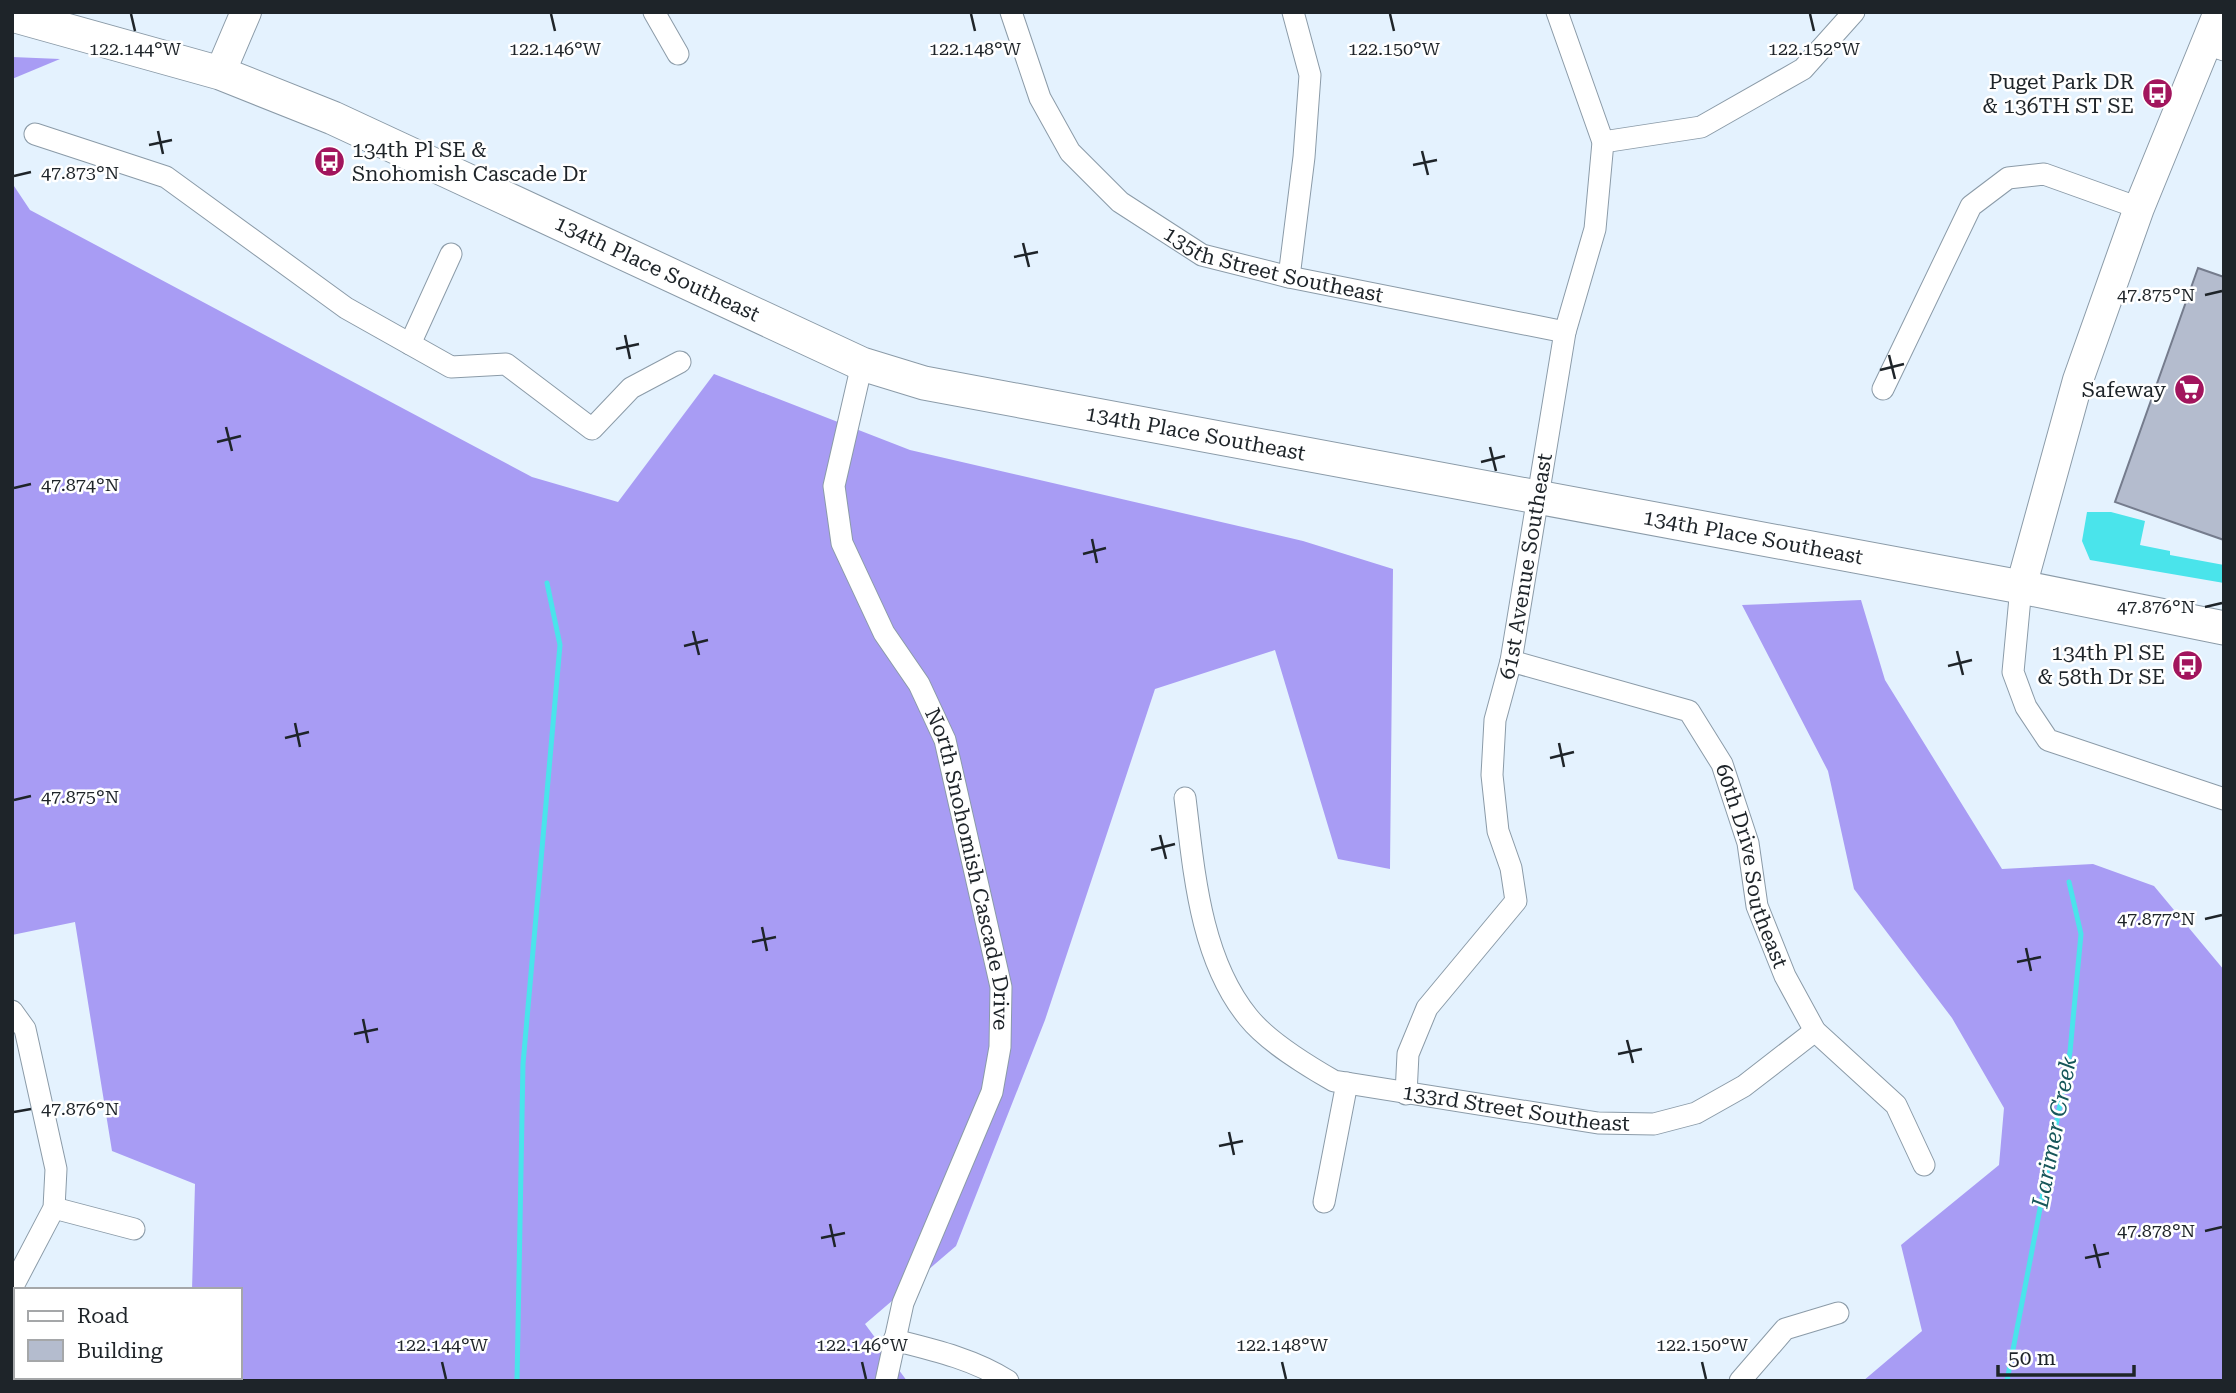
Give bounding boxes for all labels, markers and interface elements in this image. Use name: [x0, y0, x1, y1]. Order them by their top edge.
text: 122.144°W: [89, 38, 182, 59]
text: 122.146°W: [509, 38, 602, 59]
text: 122.148°W: [929, 38, 1022, 59]
text: 122.150°W: [1348, 38, 1441, 59]
text: 122.152°W: [1768, 38, 1861, 59]
place label: Puget Park DR & 136TH ST SE: [1982, 70, 2134, 118]
bus stop icon: Puget Park DR & 136TH ST SE: [2140, 77, 2174, 111]
place label: 134th Pl SE & Snohomish Cascade Dr: [352, 138, 588, 186]
bus stop icon: 134th Pl SE & Snohomish Cascade Dr: [312, 145, 346, 179]
text: 47.873°N: [41, 162, 119, 183]
street label: 134th Place Southeast: [551, 211, 764, 327]
street label: 135th Street Southeast: [1159, 221, 1386, 308]
text: 47.875°N: [2117, 284, 2195, 305]
supermarket icon: Safeway: [2172, 373, 2206, 407]
place label: Safeway: [2082, 378, 2167, 402]
street label: 134th Place Southeast: [1084, 401, 1308, 466]
street label: 61st Avenue Southeast: [1495, 451, 1557, 682]
text: 47.874°N: [41, 474, 119, 495]
street label: 134th Place Southeast: [1641, 505, 1865, 569]
text: 47.876°N: [2117, 596, 2195, 617]
place label: 134th Pl SE & 58th Dr SE: [2037, 641, 2165, 689]
bus stop icon: 134th Pl SE & 58th Dr SE: [2171, 648, 2205, 682]
street label: North Snohomish Cascade Drive: [920, 704, 1014, 1031]
street label: 60th Drive Southeast: [1711, 761, 1793, 972]
text: 47.875°N: [41, 786, 119, 807]
text: 47.877°N: [2117, 908, 2195, 929]
water label: Larimer Creek: [2026, 1054, 2082, 1211]
street label: 133rd Street Southeast: [1401, 1080, 1630, 1136]
text: 47.876°N: [41, 1098, 119, 1119]
text: 47.878°N: [2117, 1220, 2195, 1241]
legend: [14, 1288, 242, 1379]
text: Road: [77, 1304, 129, 1328]
text: 122.144°W: [396, 1334, 489, 1355]
text: 122.146°W: [816, 1334, 909, 1355]
text: 122.148°W: [1236, 1334, 1329, 1355]
text: 122.150°W: [1656, 1334, 1749, 1355]
scale bar: [1998, 1334, 2134, 1378]
text: Building: [77, 1339, 163, 1363]
text: 50 m: [2008, 1346, 2056, 1370]

